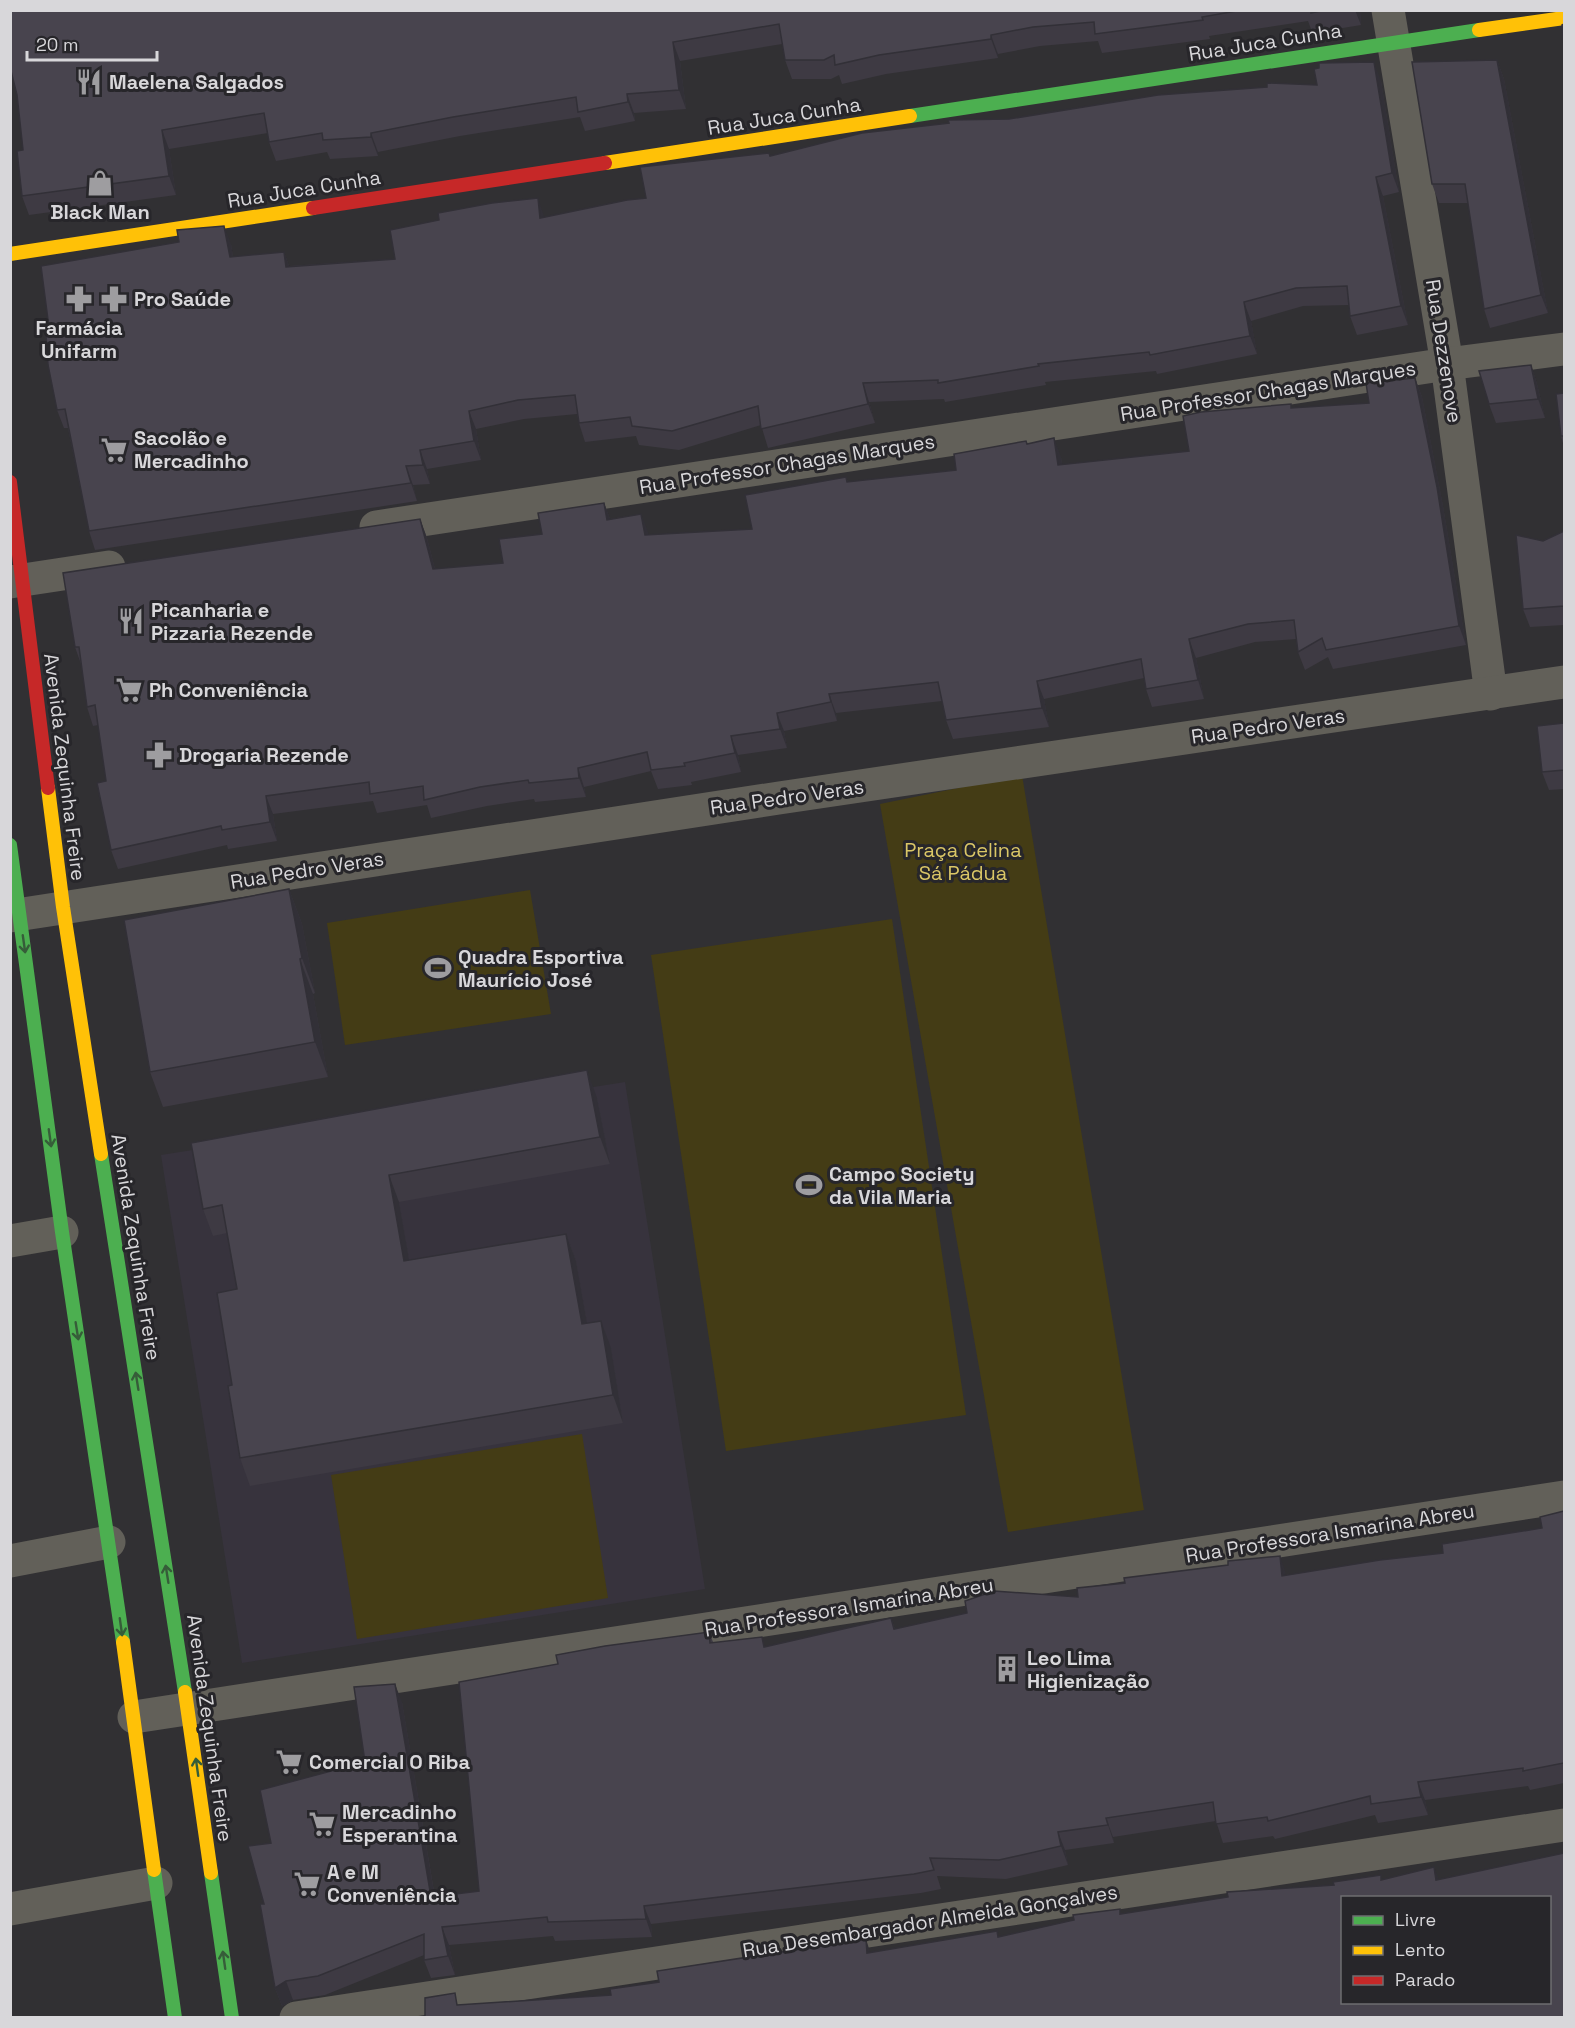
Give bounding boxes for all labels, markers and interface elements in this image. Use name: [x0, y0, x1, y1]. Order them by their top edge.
street label: Rua Juca Cunha: [1187, 17, 1343, 67]
scale bar: [27, 24, 158, 62]
text: 20 m: [36, 33, 79, 56]
restaurant icon: Maelena Salgados: [74, 67, 104, 97]
place label: Maelena Salgados: [109, 69, 284, 95]
street label: Rua Juca Cunha: [706, 91, 862, 141]
street label: Rua Juca Cunha: [226, 164, 382, 214]
shop icon: Black Man: [85, 168, 115, 198]
place label: Black Man: [50, 199, 150, 225]
street label: Rua Dezzenove: [1420, 277, 1468, 425]
pharmacy icon: Farmácia Unifarm: [64, 284, 94, 314]
pharmacy icon: Pro Saúde: [99, 284, 129, 314]
place label: Pro Saúde: [134, 286, 231, 312]
place label: Farmácia Unifarm: [35, 315, 123, 364]
street label: Rua Professor Chagas Marques: [1118, 355, 1418, 427]
place label: Sacolão e Mercadinho: [134, 425, 249, 474]
street label: Rua Professor Chagas Marques: [637, 428, 937, 500]
supermarket icon: Sacolão e Mercadinho: [99, 435, 129, 465]
place label: Picanharia e Pizzaria Rezende: [151, 597, 313, 646]
restaurant icon: Picanharia e Pizzaria Rezende: [116, 606, 146, 636]
street label: Avenida Zequinha Freire: [38, 652, 92, 882]
supermarket icon: Ph Conveniência: [114, 675, 144, 705]
place label: Ph Conveniência: [149, 677, 308, 703]
street label: Rua Pedro Veras: [1189, 702, 1347, 750]
pharmacy icon: Drogaria Rezende: [144, 740, 174, 770]
place label: Drogaria Rezende: [179, 742, 349, 768]
street label: Rua Pedro Veras: [708, 773, 866, 821]
park label: Praça Celina Sá Pádua: [904, 837, 1022, 886]
street label: Rua Pedro Veras: [228, 845, 386, 895]
one-way arrow: [18, 934, 29, 954]
place label: Quadra Esportiva Maurício José: [458, 944, 624, 993]
sports icon: Quadra Esportiva Maurício José: [423, 953, 453, 983]
one-way arrow: [44, 1127, 55, 1147]
street label: Avenida Zequinha Freire: [105, 1132, 167, 1362]
place label: Campo Society da Vila Maria: [829, 1161, 975, 1210]
sports icon: Campo Society da Vila Maria: [794, 1170, 824, 1200]
one-way arrow: [72, 1320, 83, 1340]
one-way arrow: [131, 1372, 142, 1392]
street label: Rua Professora Ismarina Abreu: [1184, 1497, 1476, 1569]
one-way arrow: [161, 1564, 172, 1584]
street label: Rua Professora Ismarina Abreu: [703, 1571, 995, 1643]
street label: Avenida Zequinha Freire: [181, 1613, 239, 1843]
one-way arrow: [116, 1617, 127, 1637]
place label: Leo Lima Higienização: [1027, 1645, 1150, 1694]
building icon: Leo Lima Higienização: [992, 1654, 1022, 1684]
supermarket icon: Comercial O Riba: [274, 1747, 304, 1777]
place label: Comercial O Riba: [309, 1749, 471, 1775]
one-way arrow: [191, 1757, 202, 1777]
place label: Mercadinho Esperantina: [342, 1799, 458, 1848]
supermarket icon: Mercadinho Esperantina: [307, 1809, 337, 1839]
place label: A e M Conveniência: [327, 1859, 457, 1908]
supermarket icon: A e M Conveniência: [292, 1869, 322, 1899]
street label: Rua Desembargador Almeida Gonçalves: [741, 1878, 1119, 1964]
legend: [1341, 1896, 1551, 2004]
text: Livre: [1395, 1908, 1436, 1931]
text: Lento: [1395, 1938, 1445, 1961]
one-way arrow: [219, 1950, 230, 1970]
text: Parado: [1395, 1968, 1455, 1991]

